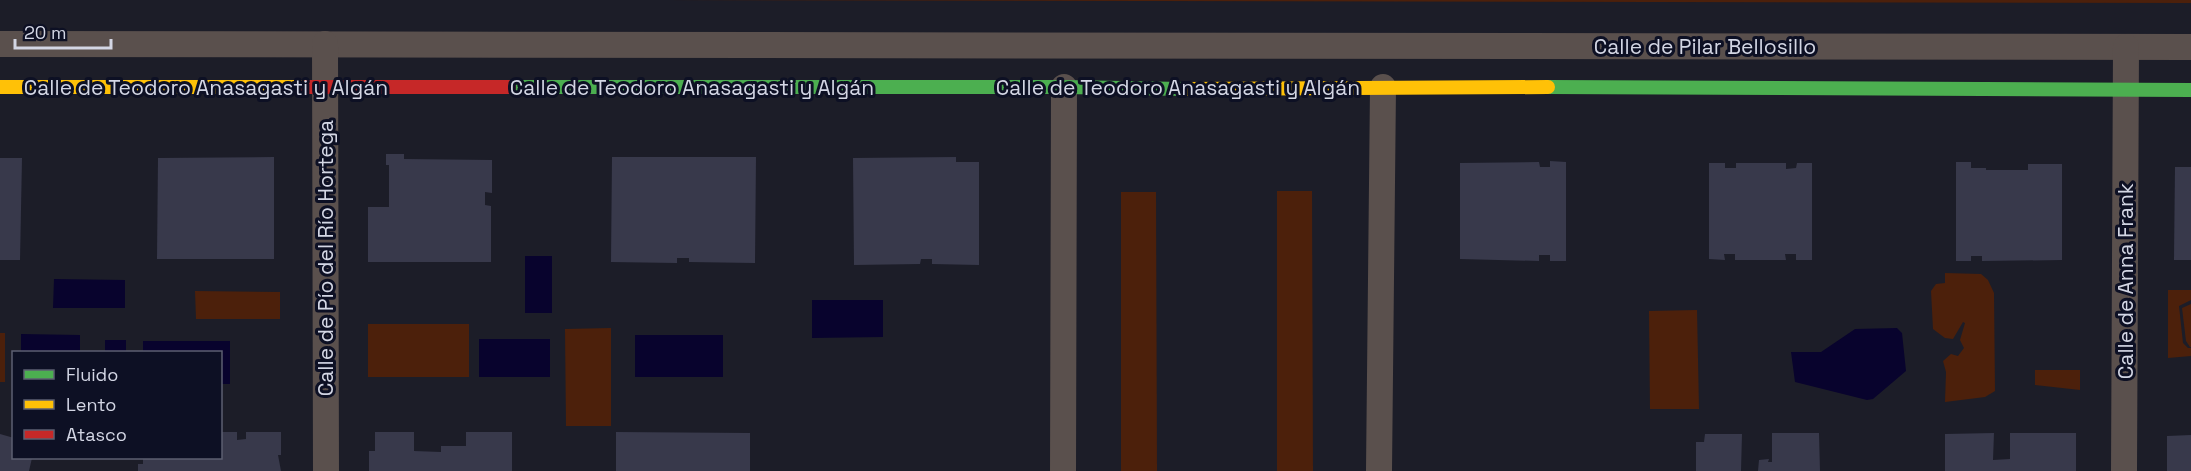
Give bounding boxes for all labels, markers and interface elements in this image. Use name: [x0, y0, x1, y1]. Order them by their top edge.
scale bar: [15, 12, 111, 50]
text: 20 m: [24, 21, 67, 44]
street label: Calle de Pilar Bellosillo: [1594, 33, 1816, 60]
street label: Calle de Teodoro Anasagasti y Algán: [24, 74, 388, 101]
street label: Calle de Teodoro Anasagasti y Algán: [510, 74, 874, 101]
street label: Calle de Teodoro Anasagasti y Algán: [996, 74, 1360, 101]
street label: Calle de Pío del Río Hortega: [312, 120, 339, 396]
street label: Calle de Anna Frank: [2112, 183, 2139, 379]
legend: [12, 351, 222, 459]
text: Fluido: [66, 363, 118, 386]
text: Lento: [66, 393, 116, 416]
text: Atasco: [66, 423, 127, 446]

